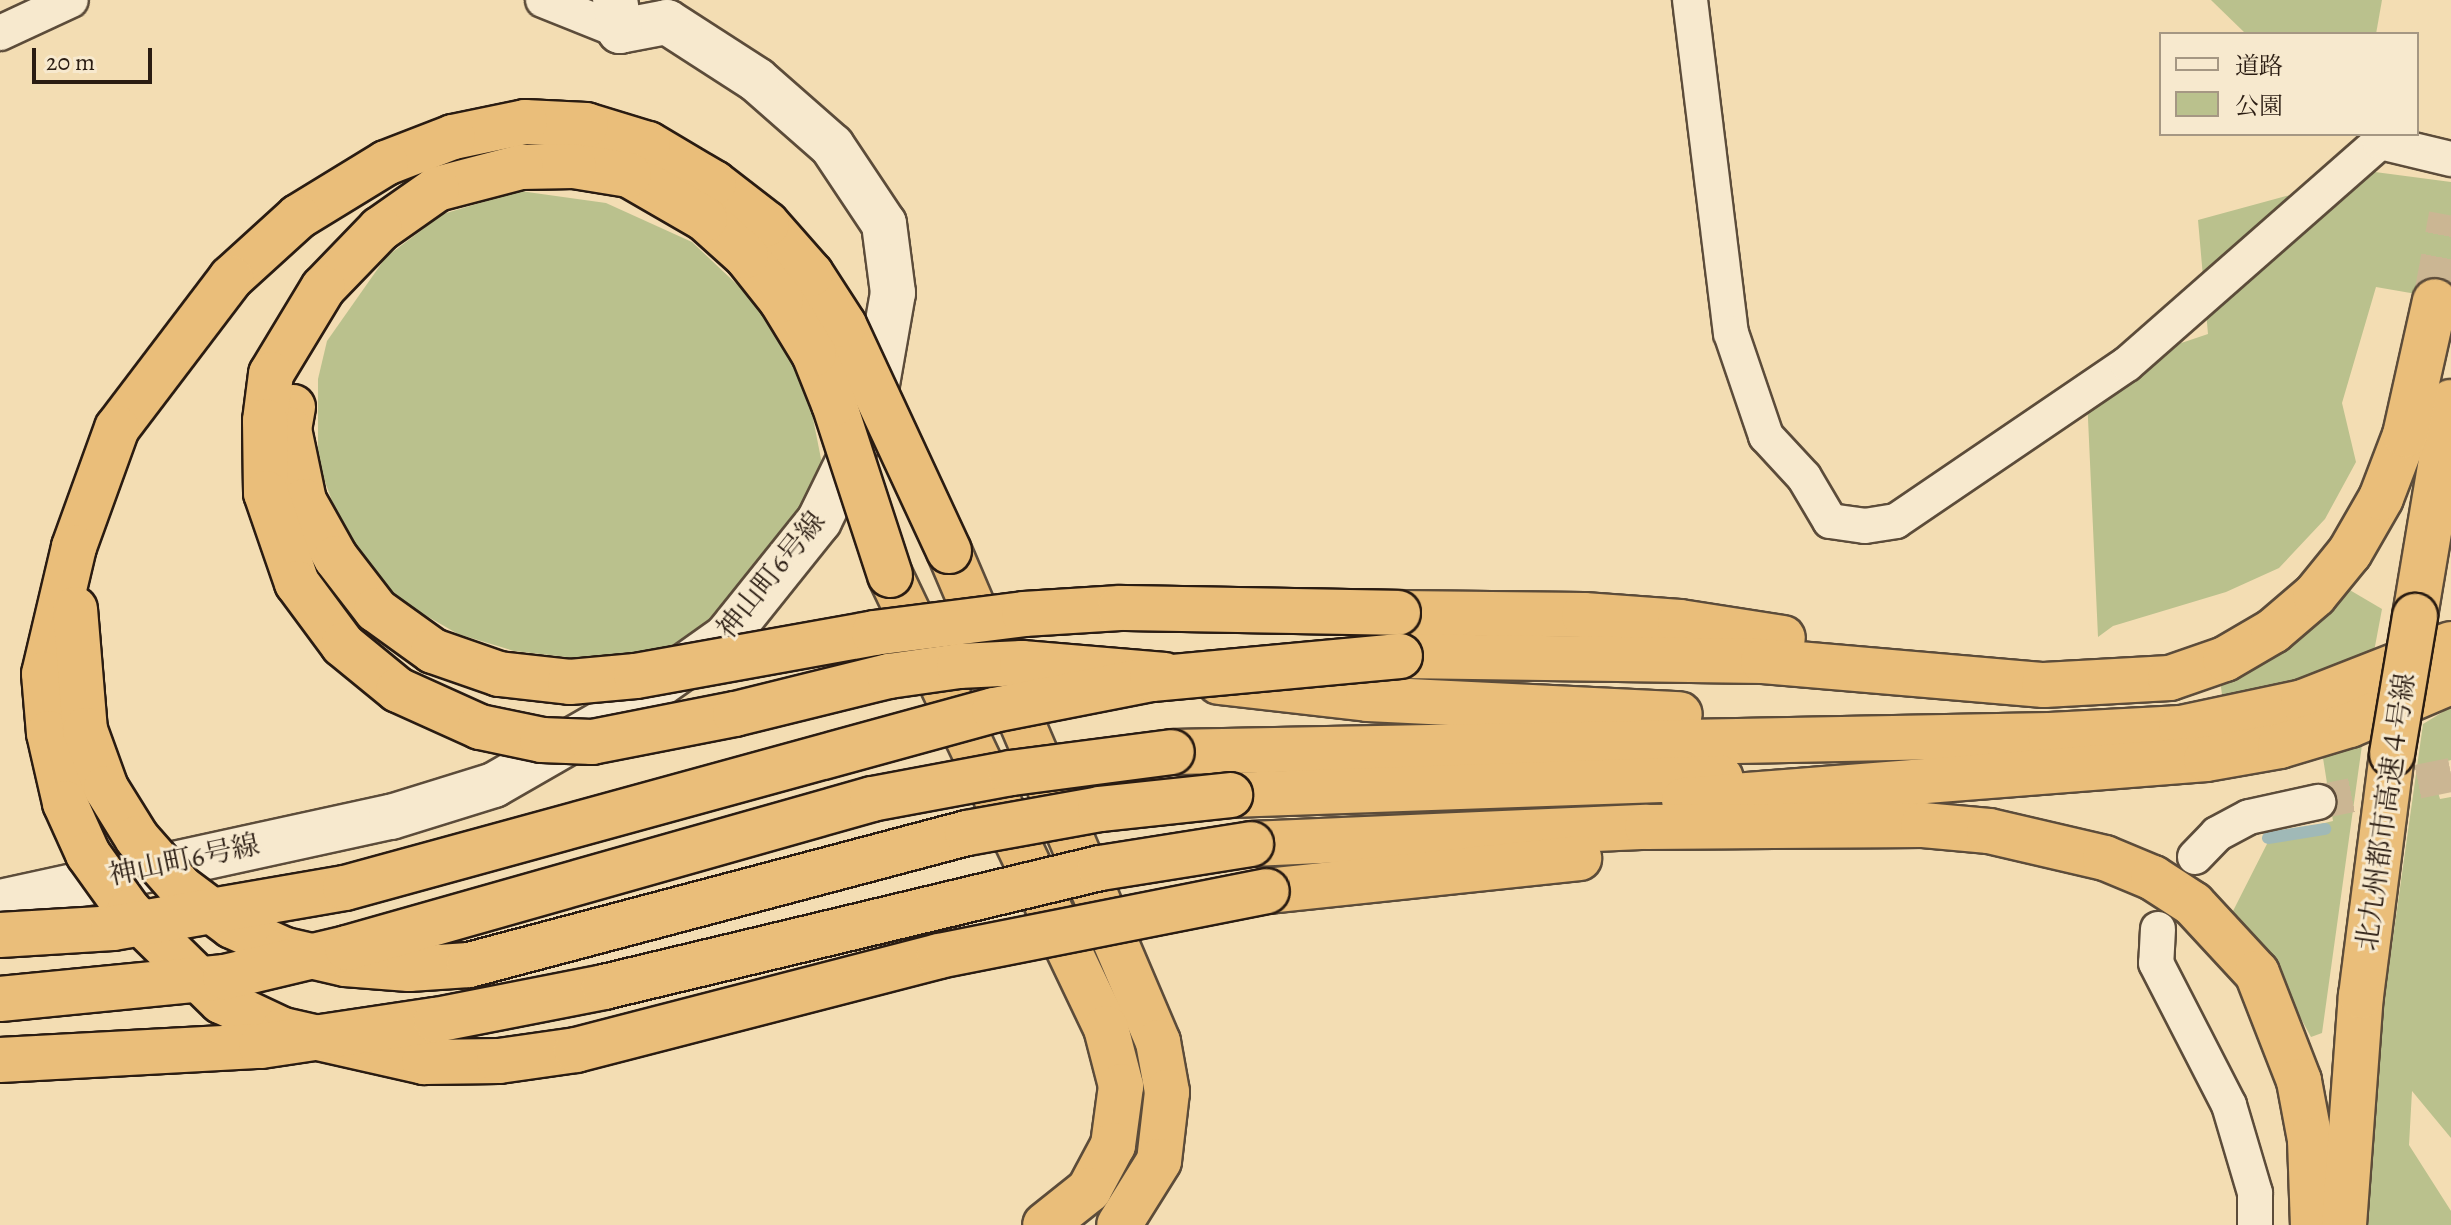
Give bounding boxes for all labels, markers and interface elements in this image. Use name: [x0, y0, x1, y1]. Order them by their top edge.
scale bar: [36, 32, 156, 82]
legend: [2159, 32, 2419, 136]
text: 20 m: [46, 46, 95, 78]
text: 道路: [2235, 50, 2283, 82]
text: 公園: [2235, 90, 2283, 122]
street label: 神山町6号線: [710, 505, 832, 645]
street label: 北九州都市高速４号線: [2350, 671, 2422, 953]
street label: 神山町6号線: [106, 828, 262, 892]

